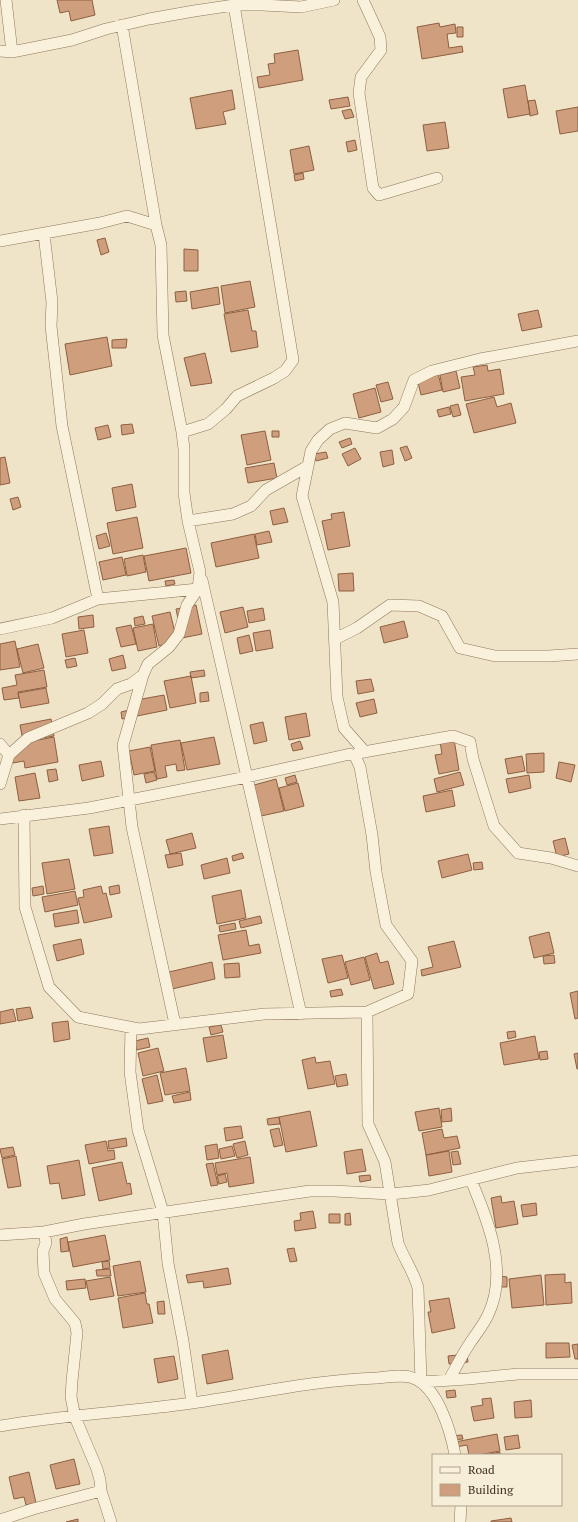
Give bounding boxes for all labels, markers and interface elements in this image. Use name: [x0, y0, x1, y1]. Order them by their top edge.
legend: [432, 1454, 562, 1506]
text: Road: [468, 1462, 495, 1477]
text: Building: [468, 1482, 514, 1497]

